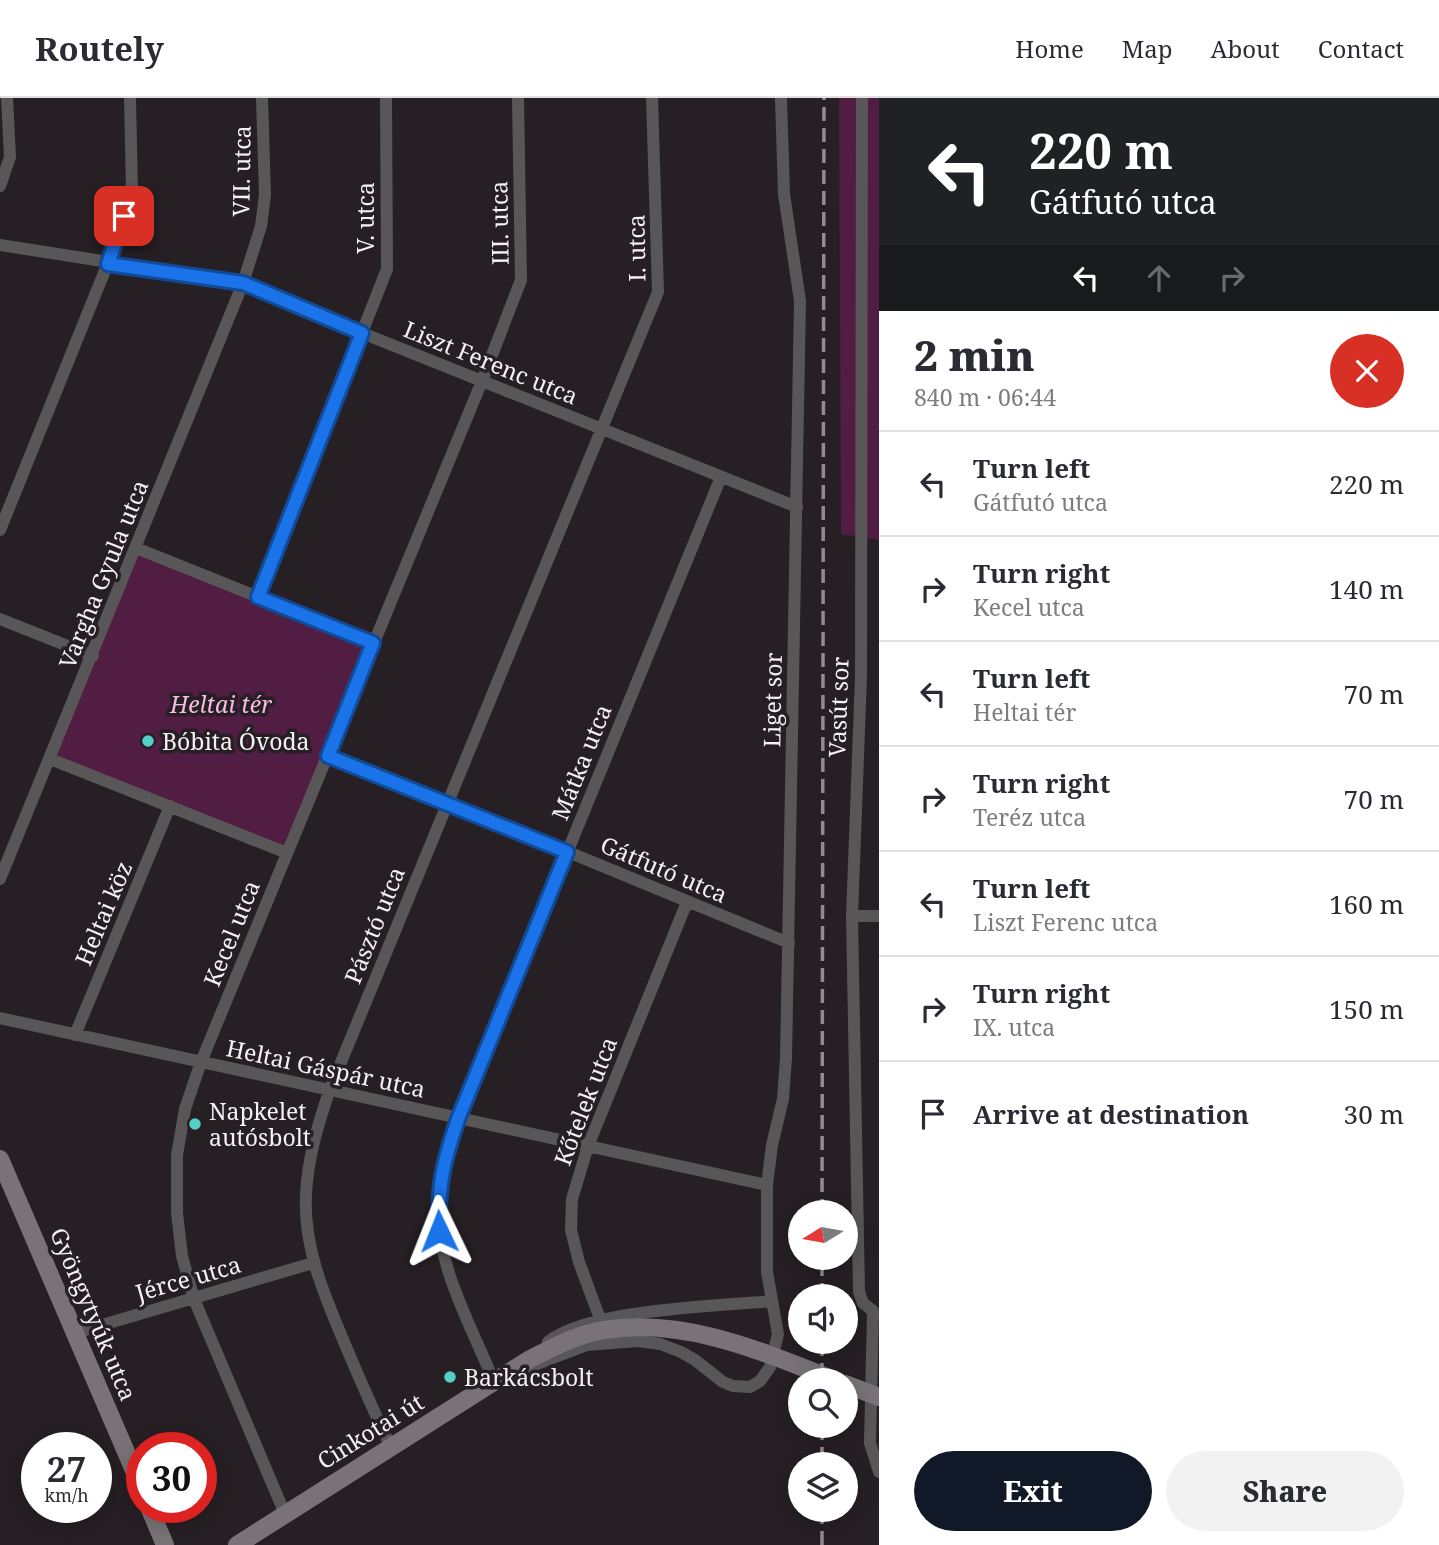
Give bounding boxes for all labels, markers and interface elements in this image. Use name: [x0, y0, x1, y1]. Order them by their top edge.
text: Routely: [35, 26, 164, 71]
text: Home: [1015, 32, 1084, 65]
text: Map: [1122, 32, 1173, 65]
text: About: [1211, 32, 1280, 65]
text: Contact: [1318, 32, 1404, 65]
text: 220 m: [1029, 117, 1173, 183]
street label: VII. utca: [224, 125, 258, 217]
icon: left: [914, 126, 1005, 217]
text: Gátfutó utca: [1029, 180, 1217, 223]
street label: III. utca: [482, 181, 516, 265]
street label: V. utca: [349, 182, 381, 254]
pin: [94, 186, 154, 246]
icon: arrive: [105, 197, 143, 235]
street label: I. utca: [619, 214, 653, 282]
icon: left: [1067, 259, 1105, 297]
icon: ahead: [1140, 259, 1178, 297]
icon: right: [1213, 259, 1251, 297]
street label: Liszt Ferenc utca: [399, 312, 583, 412]
text: 2 min: [914, 326, 1035, 383]
button: close: [1330, 334, 1404, 408]
text: 840 m · 06:44: [914, 381, 1056, 413]
text: Turn left: [973, 450, 1090, 486]
icon: left: [914, 465, 952, 503]
text: 220 m: [1329, 466, 1404, 502]
street label: Vargha Gyula utca: [51, 475, 155, 673]
text: Gátfutó utca: [973, 486, 1108, 518]
text: Turn right: [973, 555, 1110, 591]
icon: right: [914, 570, 952, 608]
text: 140 m: [1329, 571, 1404, 607]
text: Kecel utca: [973, 591, 1085, 623]
street label: Liget sor: [755, 652, 789, 748]
street label: Vasút sor: [820, 656, 856, 758]
text: Turn left: [973, 660, 1090, 696]
icon: left: [914, 675, 952, 713]
text: 70 m: [1344, 676, 1404, 712]
park label: Heltai tér: [169, 688, 272, 720]
text: Heltai tér: [973, 696, 1076, 728]
street label: Mátka utca: [543, 699, 619, 825]
place label: Bóbita Óvoda: [162, 725, 310, 757]
marker: Bóbita Óvoda: [140, 733, 156, 749]
text: Turn right: [973, 765, 1110, 801]
icon: right: [914, 780, 952, 818]
text: 70 m: [1344, 781, 1404, 817]
text: Teréz utca: [973, 801, 1086, 833]
street label: Gátfutó utca: [596, 828, 732, 910]
street label: Heltai köz: [67, 856, 139, 970]
street label: Pásztó utca: [336, 862, 412, 988]
text: Turn left: [973, 870, 1090, 906]
street label: Kecel utca: [195, 875, 267, 991]
icon: left: [914, 885, 952, 923]
text: 160 m: [1329, 886, 1404, 922]
text: Liszt Ferenc utca: [973, 906, 1158, 938]
text: Turn right: [973, 975, 1110, 1011]
icon: right: [914, 990, 952, 1028]
text: 150 m: [1329, 991, 1404, 1027]
text: IX. utca: [973, 1011, 1055, 1043]
street label: Heltai Gáspár utca: [224, 1031, 428, 1105]
street label: Kőtelek utca: [546, 1032, 624, 1170]
place label: Napkelet autósbolt: [209, 1095, 311, 1153]
icon: arrive: [914, 1095, 952, 1133]
text: Arrive at destination: [973, 1096, 1249, 1132]
text: 30 m: [1344, 1096, 1404, 1132]
marker: Napkelet autósbolt: [187, 1116, 203, 1132]
position arrow: [402, 1194, 476, 1268]
north arrow: [788, 1200, 858, 1270]
map controls: [788, 1200, 858, 1522]
street label: Gyöngytyúk utca: [43, 1223, 145, 1405]
street label: Jérce utca: [131, 1248, 244, 1309]
button: sound: [788, 1284, 858, 1354]
place label: Barkácsbolt: [464, 1361, 594, 1393]
button: search: [788, 1368, 858, 1438]
marker: Barkácsbolt: [442, 1369, 458, 1385]
street label: Cinkotai út: [311, 1386, 429, 1476]
speed limit sign: 30: [126, 1432, 217, 1523]
text: 27: [47, 1445, 86, 1492]
button: Exit: [914, 1451, 1152, 1531]
button: Share: [1166, 1451, 1404, 1531]
button: layers: [788, 1452, 858, 1522]
text: km/h: [44, 1483, 89, 1507]

